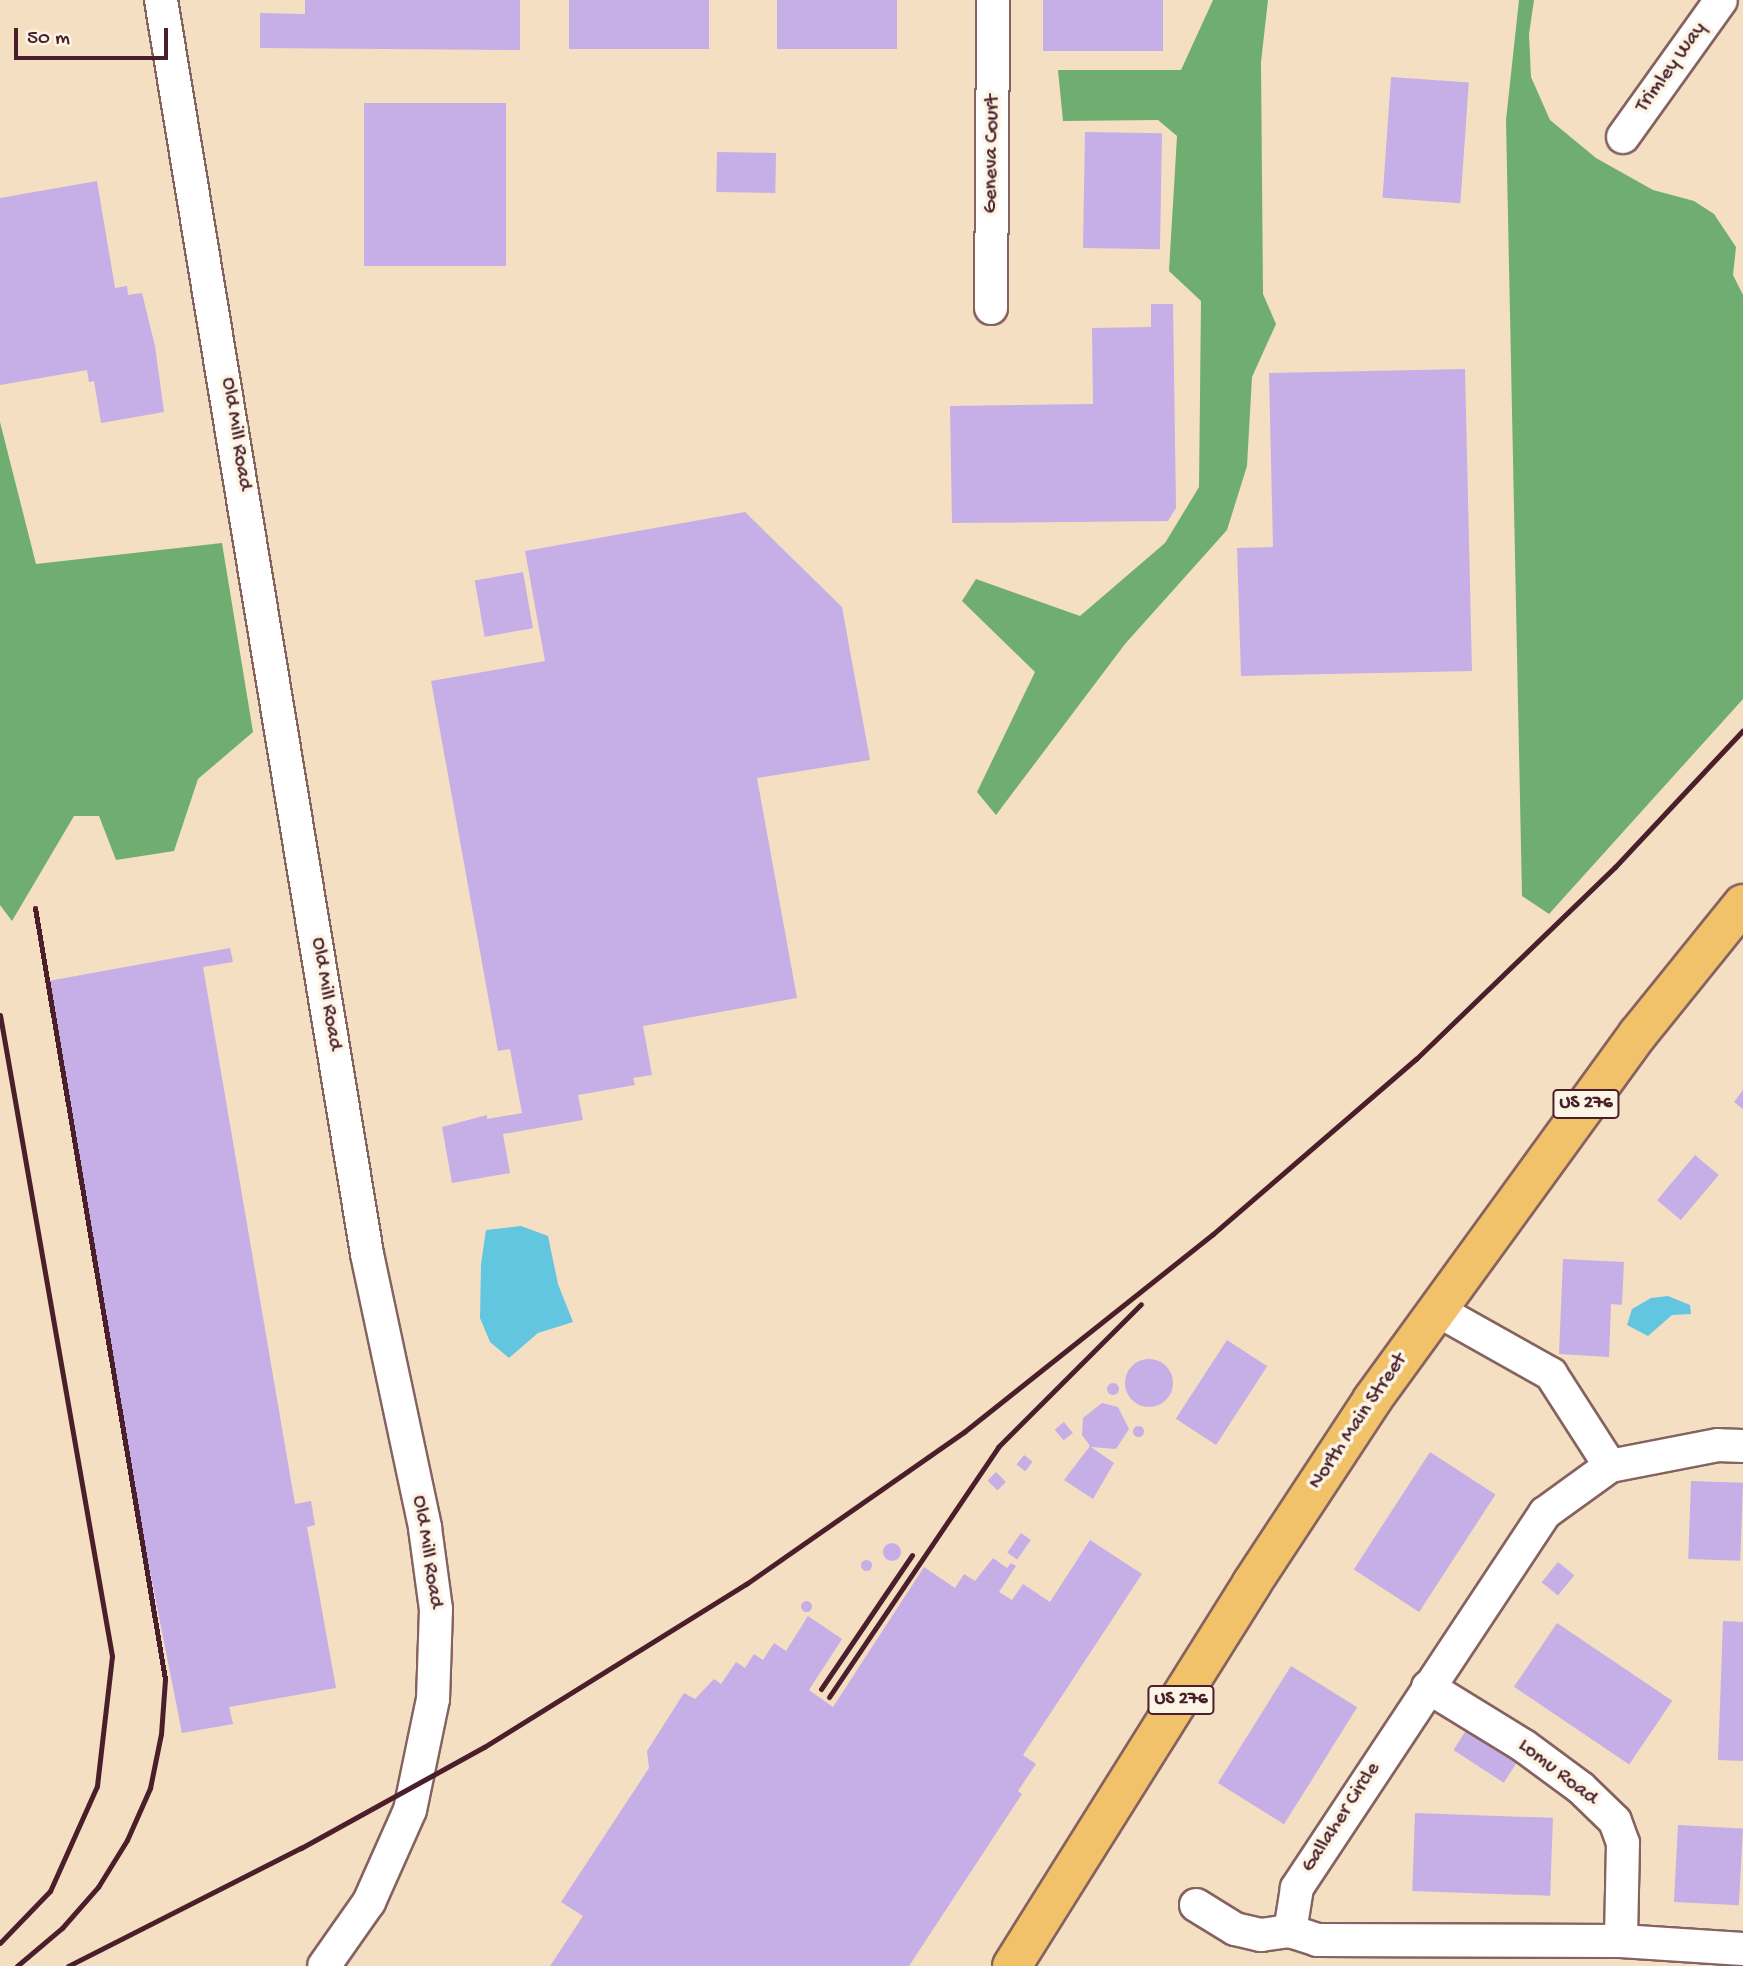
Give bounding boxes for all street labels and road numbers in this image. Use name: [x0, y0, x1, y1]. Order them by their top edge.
street label: Trimley Way: [1631, 18, 1713, 118]
street label: Geneva Court: [979, 94, 1007, 214]
street label: Old Mill Road: [214, 376, 256, 492]
street label: Old Mill Road: [304, 936, 346, 1052]
road number: US 276: [1551, 1088, 1621, 1120]
street label: North Main Street: [1304, 1349, 1414, 1495]
street label: Old Mill Road: [405, 1494, 447, 1610]
road number: US 276: [1146, 1684, 1216, 1716]
street label: Lomu Road: [1512, 1734, 1602, 1812]
street label: Gallaher Circle: [1297, 1758, 1387, 1878]

